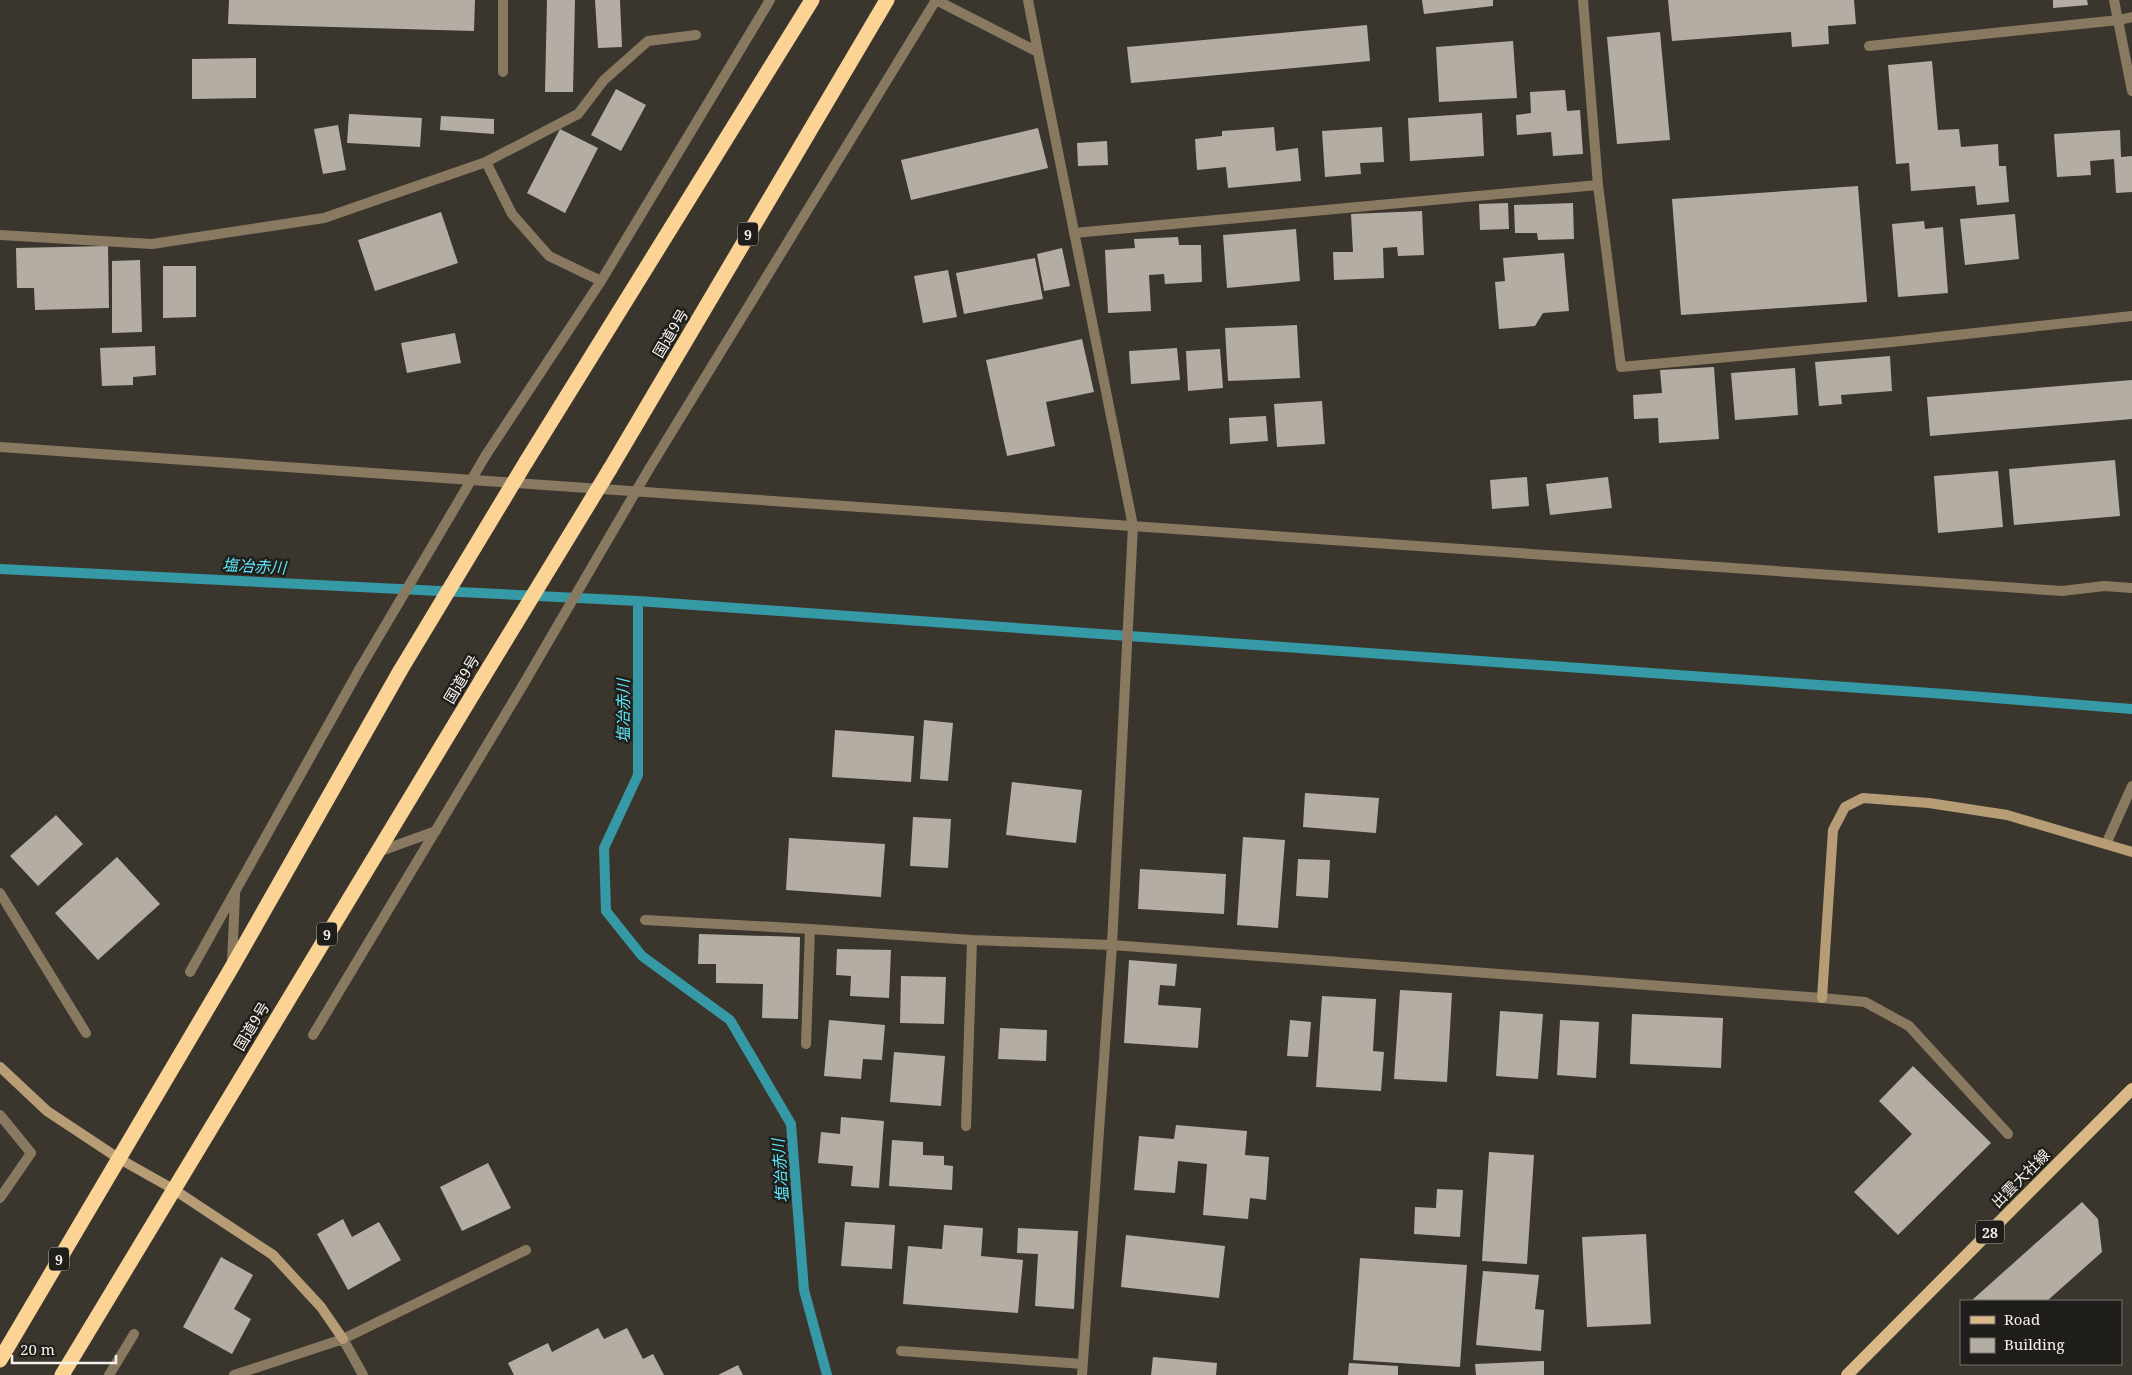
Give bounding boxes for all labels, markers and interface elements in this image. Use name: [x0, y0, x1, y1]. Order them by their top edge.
road number: 9: [738, 222, 758, 245]
street label: 国道9号: [648, 305, 692, 361]
water label: 塩冶赤川: [221, 553, 289, 579]
street label: 国道9号: [439, 651, 483, 707]
water label: 塩冶赤川: [612, 677, 634, 743]
road number: 9: [317, 922, 337, 946]
street label: 国道9号: [229, 998, 273, 1054]
water label: 塩冶赤川: [767, 1136, 793, 1204]
street label: 出雲大社線: [1986, 1144, 2054, 1212]
road number: 28: [1976, 1220, 2004, 1244]
road number: 9: [49, 1248, 69, 1270]
legend: [1960, 1300, 2122, 1365]
text: Road: [2004, 1309, 2040, 1329]
scale bar: [12, 1332, 116, 1364]
text: Building: [2004, 1334, 2065, 1354]
text: 20 m: [20, 1339, 55, 1359]

